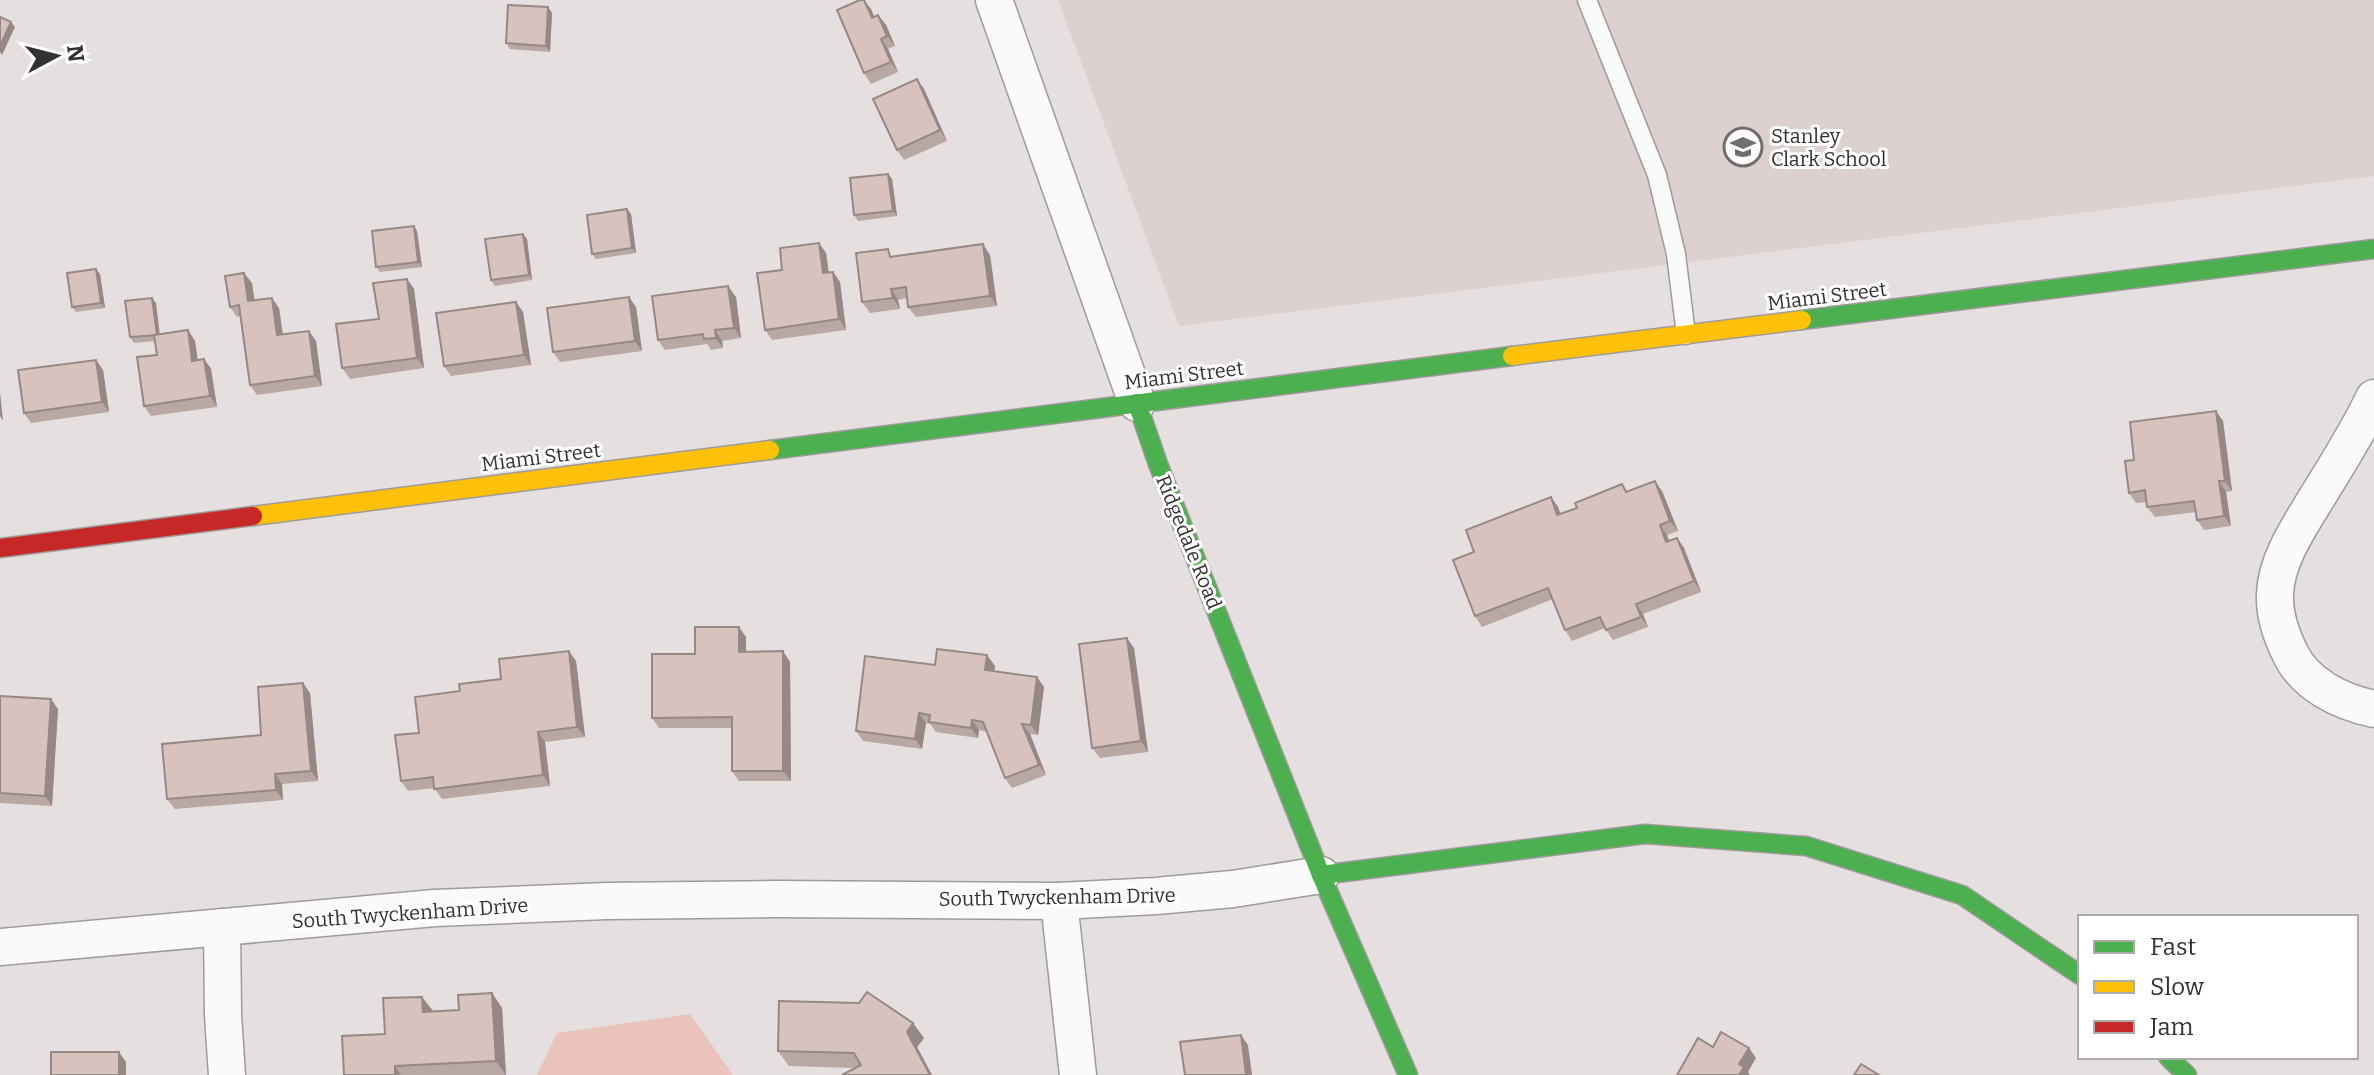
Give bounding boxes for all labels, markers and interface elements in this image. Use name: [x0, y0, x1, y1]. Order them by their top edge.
north arrow: [16, 16, 96, 96]
text: N: [61, 44, 90, 64]
place label: Stanley Clark School: [1771, 124, 1887, 171]
school or university icon: Stanley Clark School: [1722, 126, 1764, 168]
street label: Miami Street: [1766, 277, 1888, 315]
street label: Miami Street: [1123, 356, 1245, 394]
street label: Miami Street: [480, 438, 602, 476]
street label: Ridgedale Road: [1151, 471, 1227, 613]
street label: South Twyckenham Drive: [938, 883, 1176, 911]
street label: South Twyckenham Drive: [291, 893, 529, 933]
legend: [2078, 915, 2358, 1059]
text: Fast: [2150, 933, 2196, 961]
text: Slow: [2150, 973, 2205, 1001]
text: Jam: [2149, 1013, 2194, 1041]

